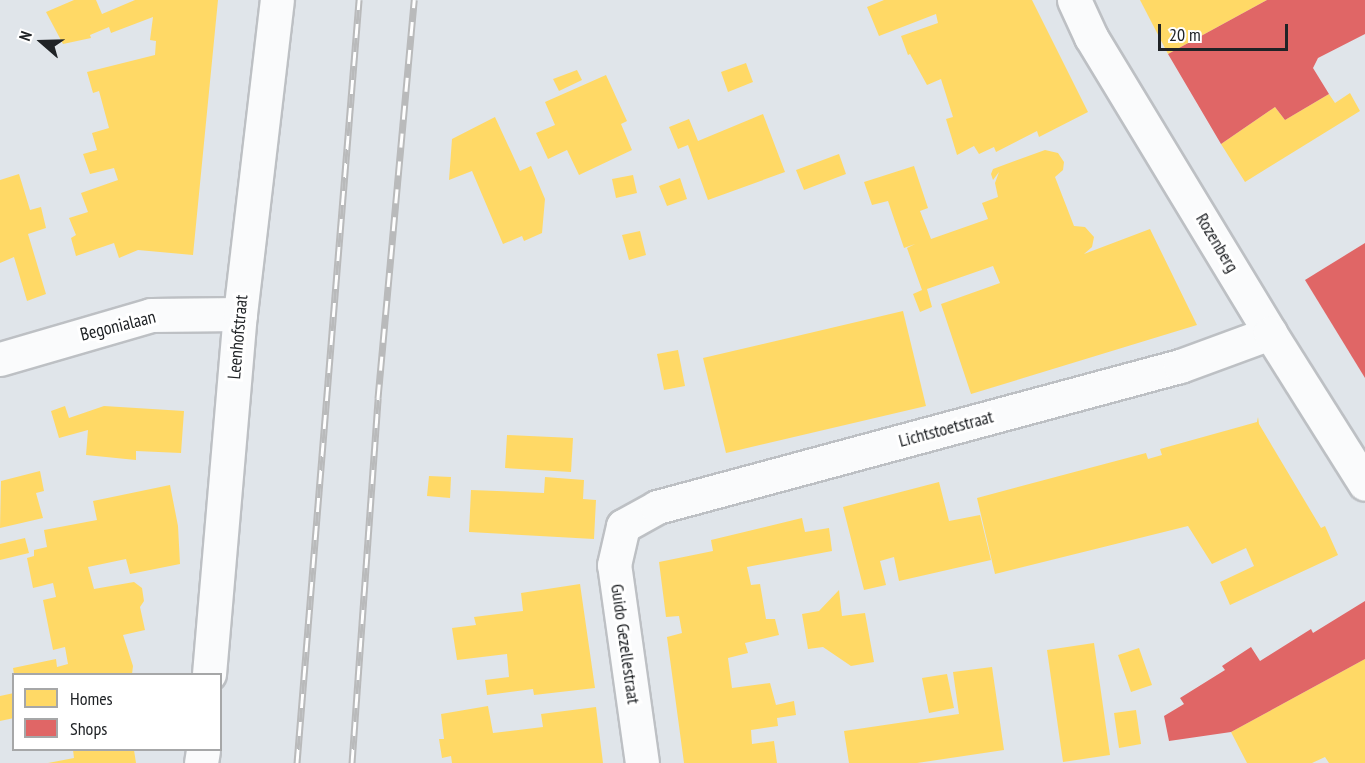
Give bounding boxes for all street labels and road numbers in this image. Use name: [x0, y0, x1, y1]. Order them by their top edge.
street label: Rozenberg: [1191, 210, 1243, 276]
street label: Leenhofstraat: [224, 294, 252, 380]
street label: Begonialaan: [78, 306, 158, 346]
street label: Lichtstoetstraat: [896, 406, 996, 452]
street label: Guido Gezellestraat: [606, 583, 644, 705]

